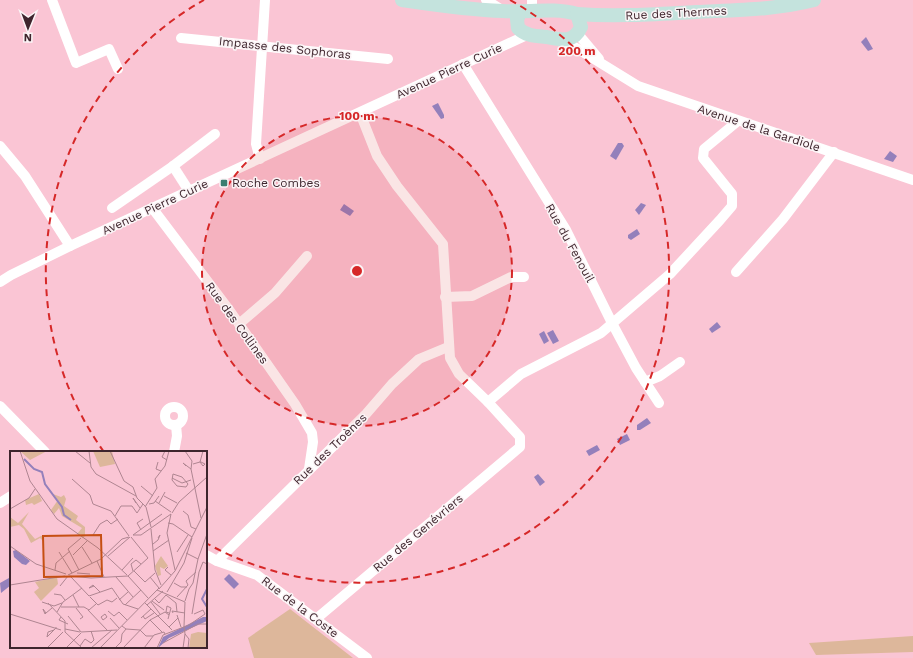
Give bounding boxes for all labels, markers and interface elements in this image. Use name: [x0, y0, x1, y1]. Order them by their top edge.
street label: Rue des Thermes: [625, 3, 727, 23]
north arrow: [8, 8, 48, 48]
text: N: [24, 31, 32, 44]
street label: Impasse des Sophoras: [218, 34, 352, 62]
street label: Avenue Pierre Curie: [394, 40, 504, 102]
text: 200 m: [558, 44, 596, 58]
street label: Avenue de la Gardiole: [696, 102, 822, 154]
text: 100 m: [339, 109, 375, 123]
street label: Avenue Pierre Curie: [100, 176, 210, 238]
place label: Roche Combes: [232, 176, 320, 190]
marker: Roche Combes: [219, 178, 229, 188]
street label: Rue du Fenouil: [543, 201, 598, 285]
centre of rings: [350, 264, 364, 278]
street label: Rue des Collines: [203, 279, 271, 367]
street label: Rue des Troènes: [290, 410, 370, 488]
inset map: [10, 451, 207, 648]
street label: Rue des Genévriers: [370, 491, 466, 575]
street label: Rue de la Coste: [259, 573, 341, 641]

